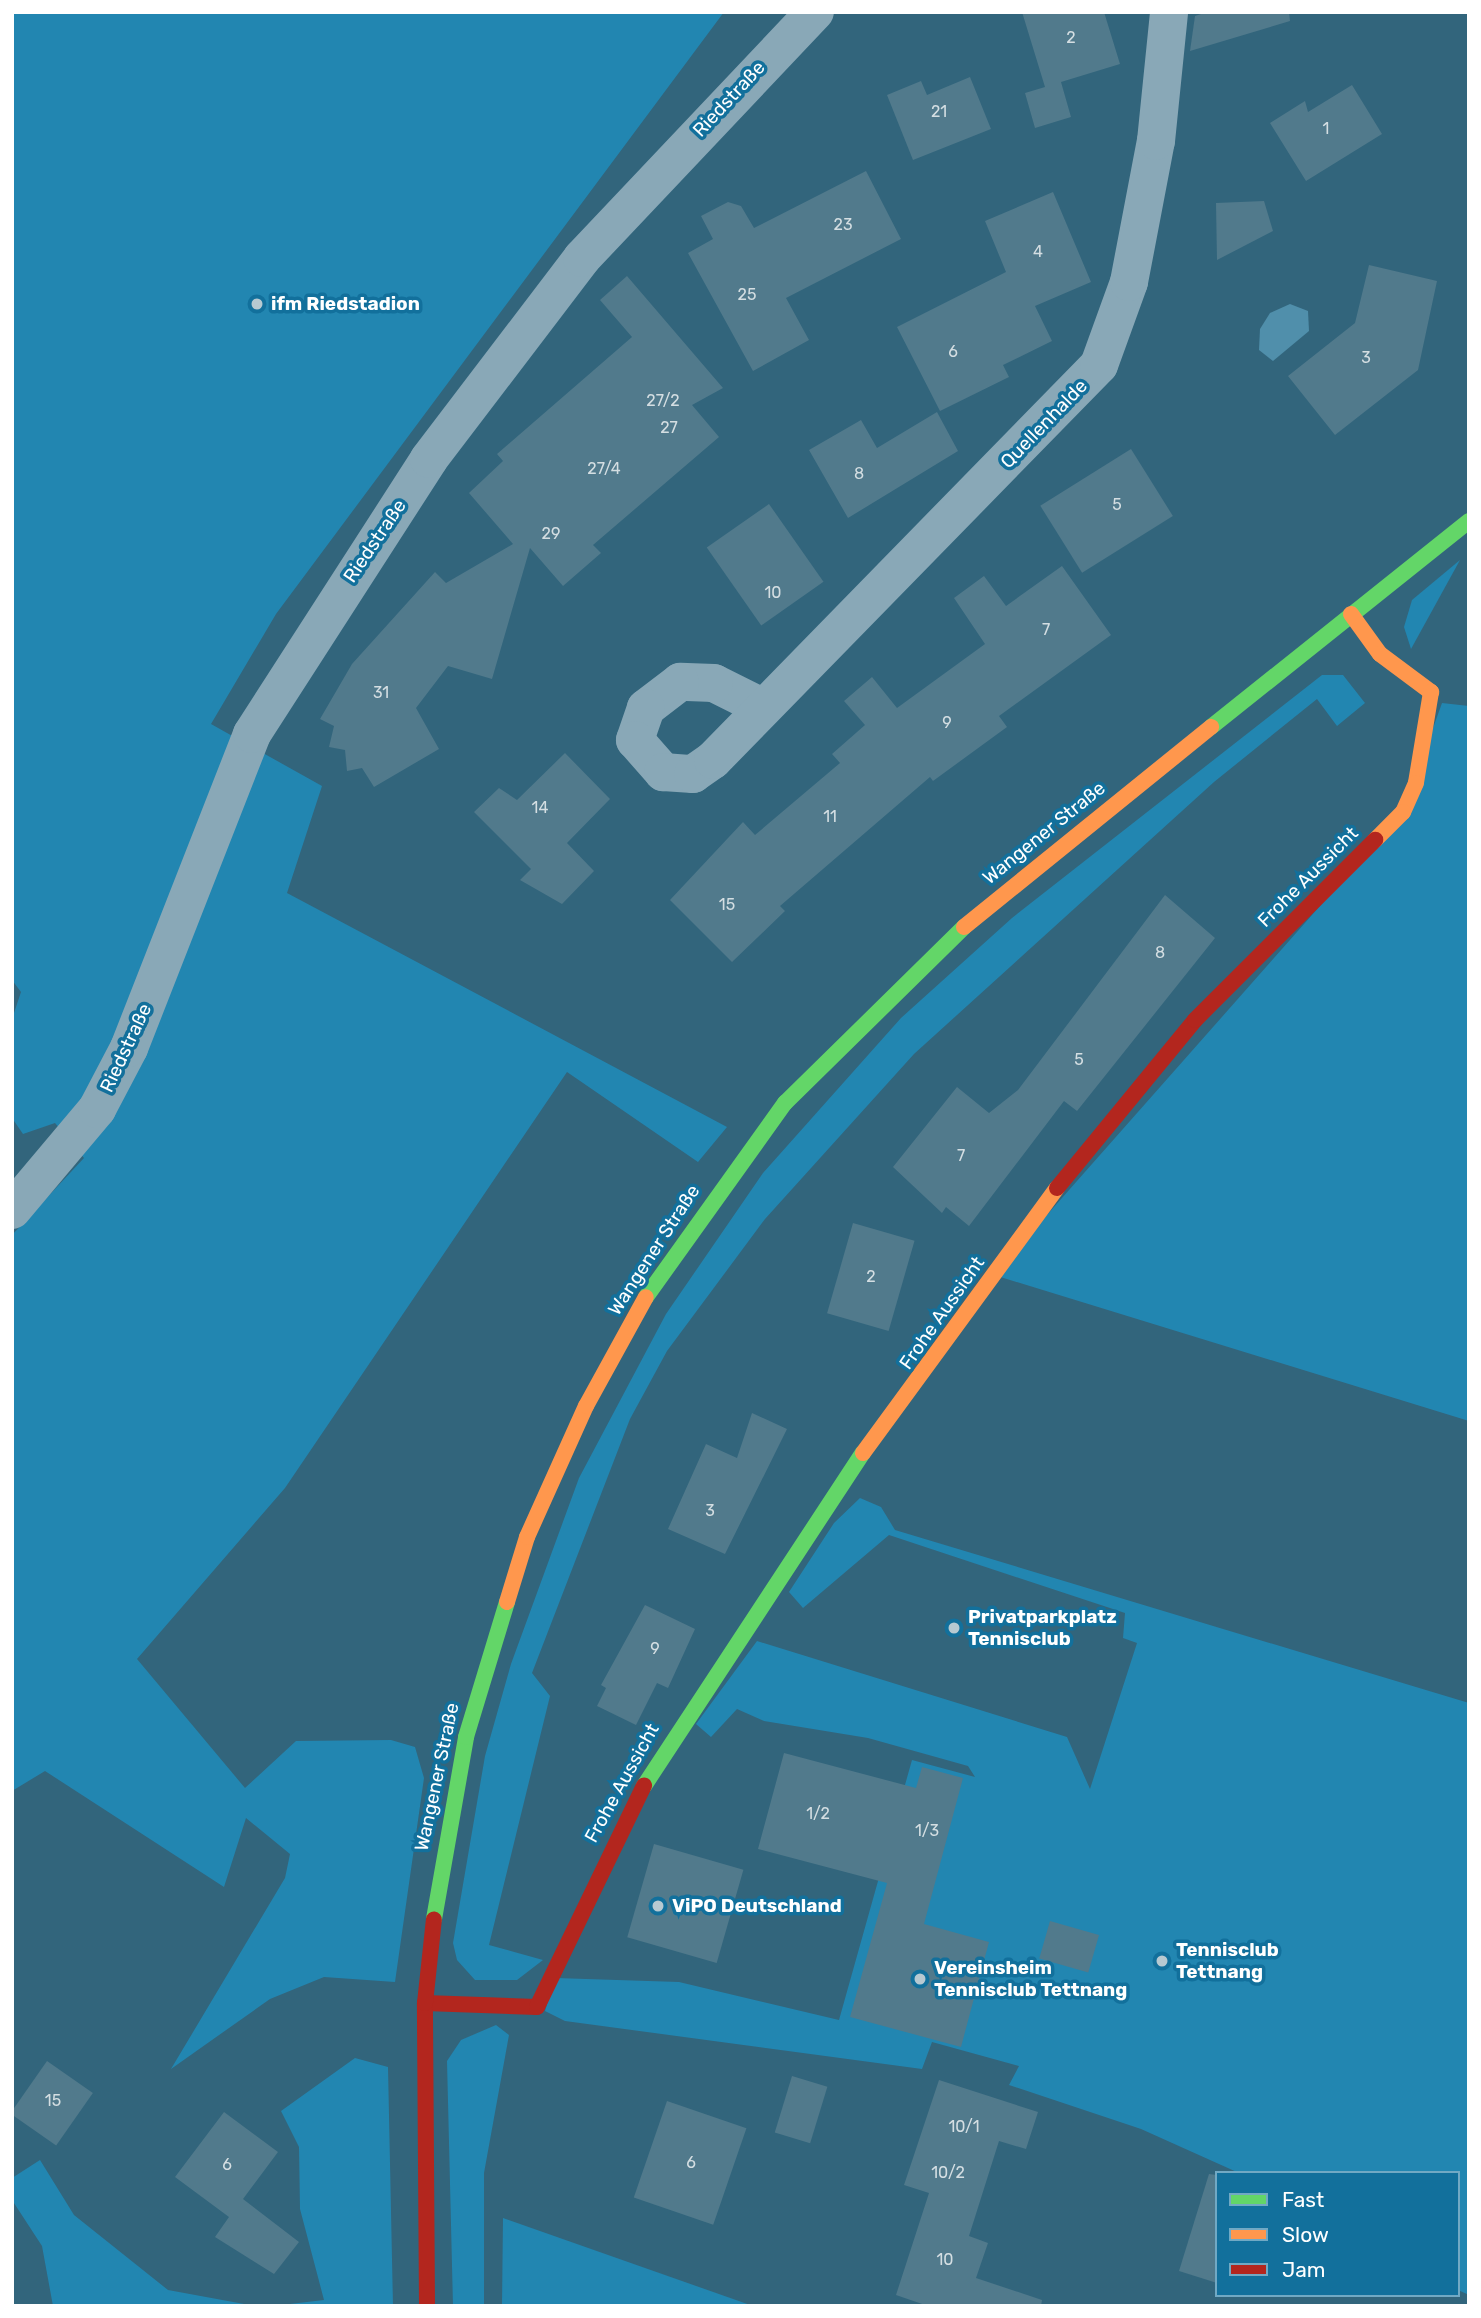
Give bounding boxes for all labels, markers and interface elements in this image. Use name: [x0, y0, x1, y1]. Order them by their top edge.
house number: 2: [1066, 28, 1076, 48]
street label: Riedstraße: [688, 56, 770, 142]
house number: 21: [931, 102, 947, 122]
house number: 1: [1323, 119, 1329, 139]
house number: 23: [833, 215, 853, 235]
house number: 4: [1033, 242, 1043, 262]
house number: 25: [738, 285, 756, 305]
place label: ifm Riedstadion: [271, 293, 420, 315]
marker: ifm Riedstadion: [249, 296, 265, 312]
house number: 6: [948, 342, 958, 362]
house number: 3: [1361, 348, 1371, 368]
street label: Quellenhalde: [996, 375, 1092, 473]
house number: 27/2: [646, 391, 680, 411]
house number: 27: [660, 418, 678, 438]
house number: 27/4: [587, 459, 621, 479]
house number: 8: [854, 464, 864, 484]
street label: Riedstraße: [339, 495, 411, 587]
house number: 5: [1112, 495, 1122, 515]
house number: 29: [542, 524, 560, 544]
house number: 10: [764, 583, 782, 603]
house number: 7: [1042, 620, 1050, 640]
house number: 31: [373, 683, 389, 703]
house number: 9: [942, 713, 952, 733]
street label: Wangener Straße: [978, 776, 1110, 890]
house number: 14: [532, 798, 548, 818]
house number: 11: [823, 807, 837, 827]
street label: Frohe Aussicht: [1253, 822, 1363, 932]
house number: 15: [719, 895, 735, 915]
house number: 8: [1155, 943, 1165, 963]
street label: Riedstraße: [95, 1000, 157, 1096]
house number: 5: [1074, 1050, 1084, 1070]
house number: 7: [957, 1146, 965, 1166]
street label: Wangener Straße: [603, 1180, 705, 1320]
street label: Frohe Aussicht: [895, 1252, 989, 1374]
house number: 2: [866, 1267, 876, 1287]
house number: 3: [705, 1501, 715, 1521]
place label: Privatparkplatz Tennisclub: [968, 1606, 1117, 1650]
marker: Privatparkplatz Tennisclub: [946, 1620, 962, 1636]
house number: 9: [650, 1639, 660, 1659]
street label: Wangener Straße: [410, 1701, 464, 1853]
street label: Frohe Aussicht: [580, 1719, 664, 1847]
house number: 1/2: [806, 1804, 830, 1824]
house number: 1/3: [915, 1821, 939, 1841]
place label: ViPO Deutschland: [672, 1895, 842, 1917]
marker: ViPO Deutschland: [650, 1898, 666, 1914]
place label: Tennisclub Tettnang: [1176, 1939, 1279, 1983]
marker: Tennisclub Tettnang: [1154, 1953, 1170, 1969]
place label: Vereinsheim Tennisclub Tettnang: [934, 1957, 1128, 2001]
marker: Vereinsheim Tennisclub Tettnang: [912, 1971, 928, 1987]
house number: 15: [45, 2091, 61, 2111]
house number: 10/1: [948, 2117, 980, 2137]
house number: 6: [686, 2153, 696, 2173]
house number: 6: [222, 2155, 232, 2175]
house number: 10/2: [931, 2163, 965, 2183]
legend: [1215, 2171, 1460, 2297]
text: Fast: [1282, 2187, 1324, 2212]
text: Slow: [1282, 2222, 1329, 2247]
house number: 10: [936, 2250, 954, 2270]
text: Jam: [1282, 2257, 1326, 2282]

